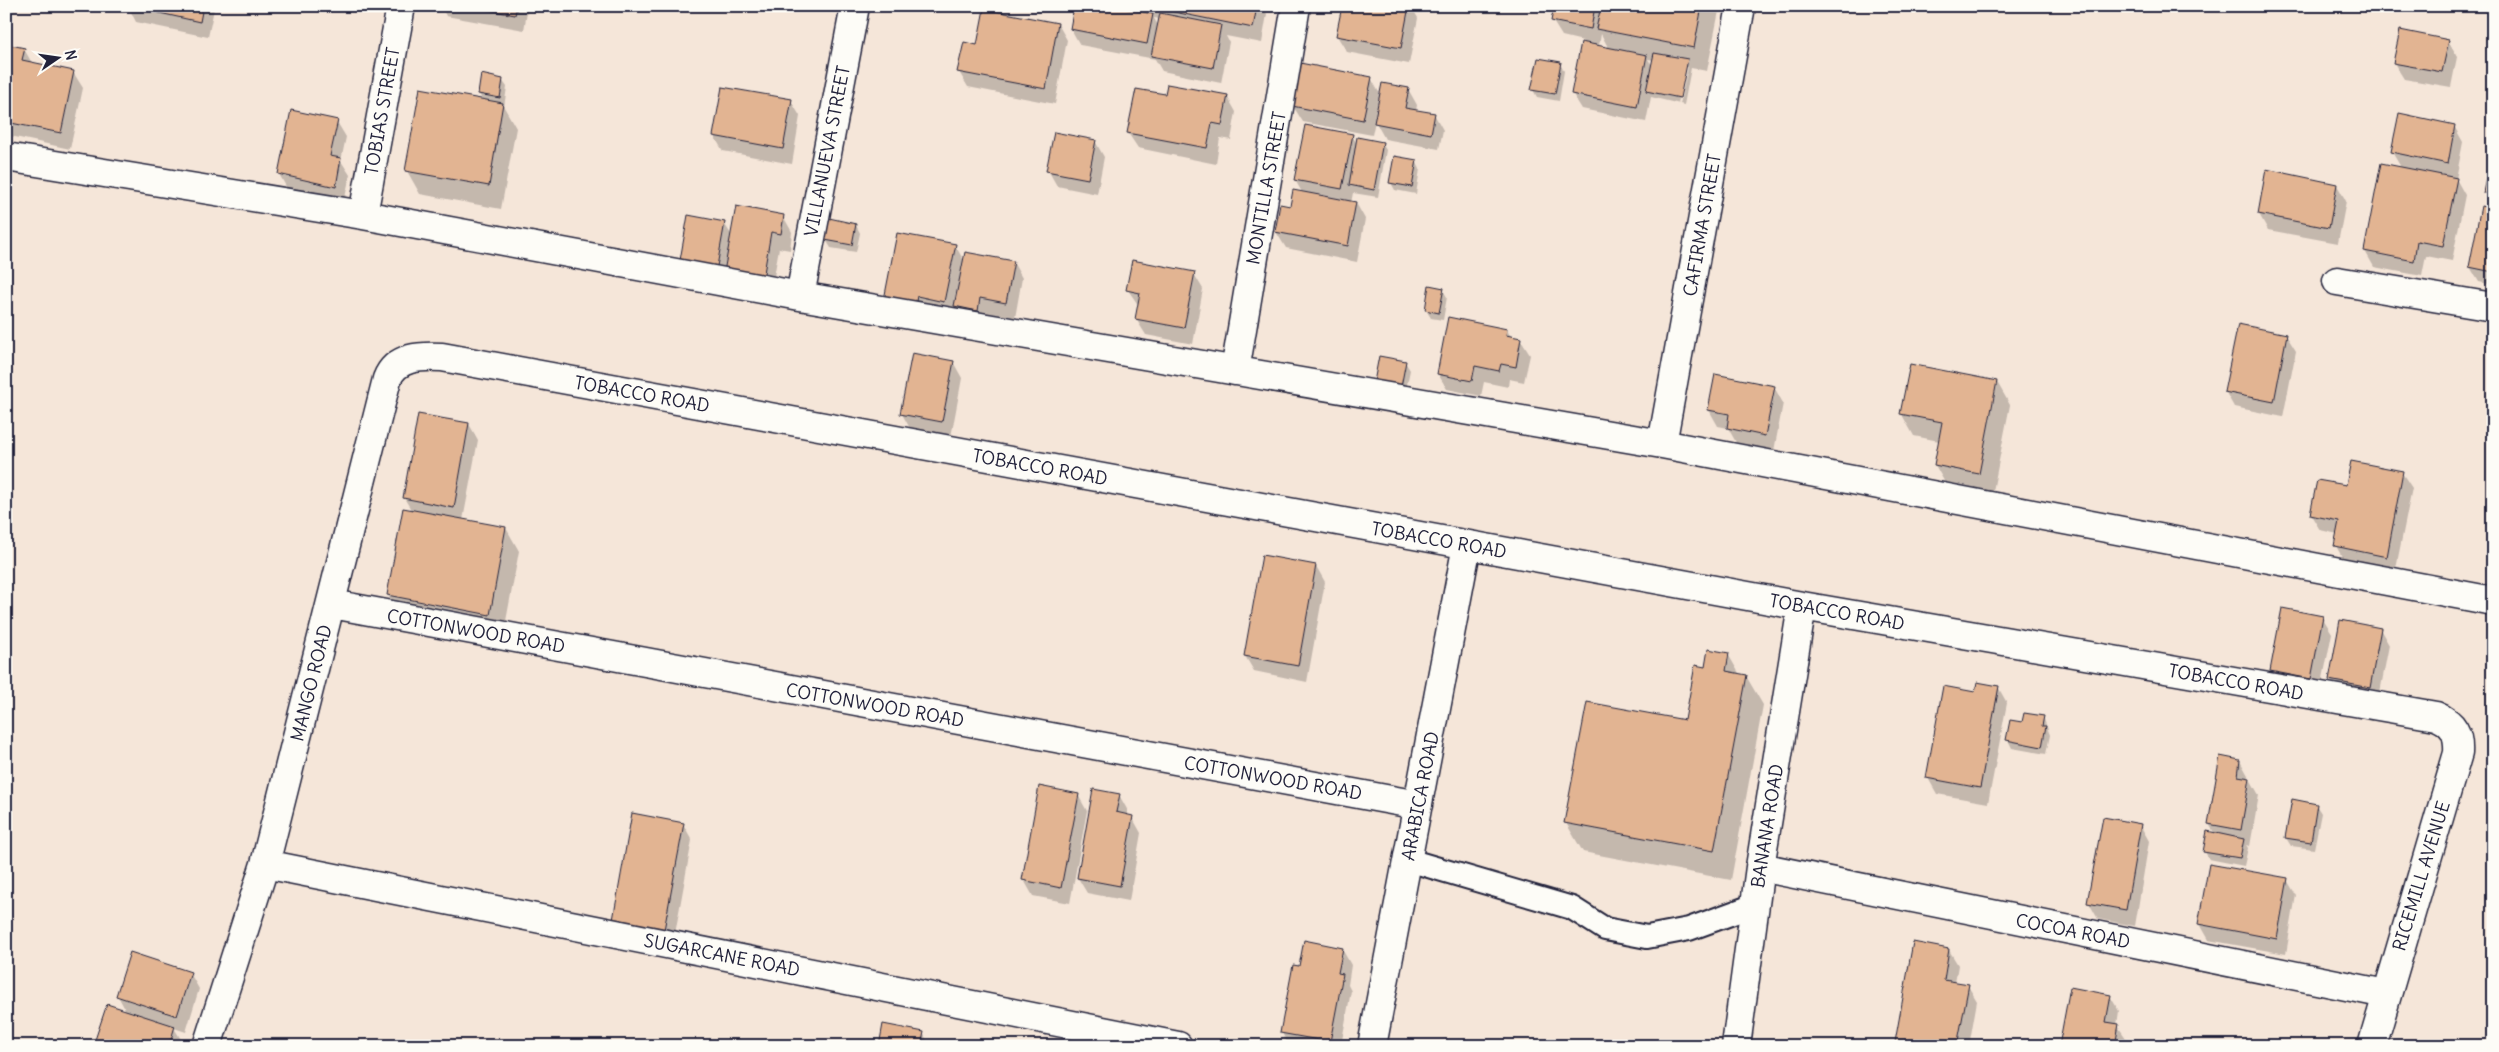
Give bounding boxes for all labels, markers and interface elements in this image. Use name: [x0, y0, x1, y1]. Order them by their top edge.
north arrow: [32, 32, 82, 82]
street label: TOBIAS STREET: [359, 45, 405, 177]
text: N: [61, 48, 81, 62]
street label: VILLANUEVA STREET: [799, 64, 855, 238]
street label: MONTILLA STREET: [1241, 110, 1291, 266]
street label: CAFIRMA STREET: [1678, 152, 1726, 298]
street label: TOBACCO ROAD: [573, 371, 711, 417]
street label: TOBACCO ROAD: [971, 444, 1109, 490]
street label: TOBACCO ROAD: [1370, 517, 1508, 563]
street label: TOBACCO ROAD: [1768, 589, 1906, 635]
street label: COTTONWOOD ROAD: [385, 604, 567, 658]
street label: MANGO ROAD: [285, 622, 337, 744]
street label: TOBACCO ROAD: [2167, 659, 2305, 705]
street label: COTTONWOOD ROAD: [784, 678, 966, 732]
street label: ARABICA ROAD: [1396, 730, 1444, 862]
street label: COTTONWOOD ROAD: [1182, 751, 1364, 805]
street label: BANANA ROAD: [1746, 762, 1788, 890]
street label: RICEMILL AVENUE: [2387, 798, 2455, 954]
street label: COCOA ROAD: [2014, 909, 2132, 953]
street label: SUGARCANE ROAD: [642, 929, 802, 981]

